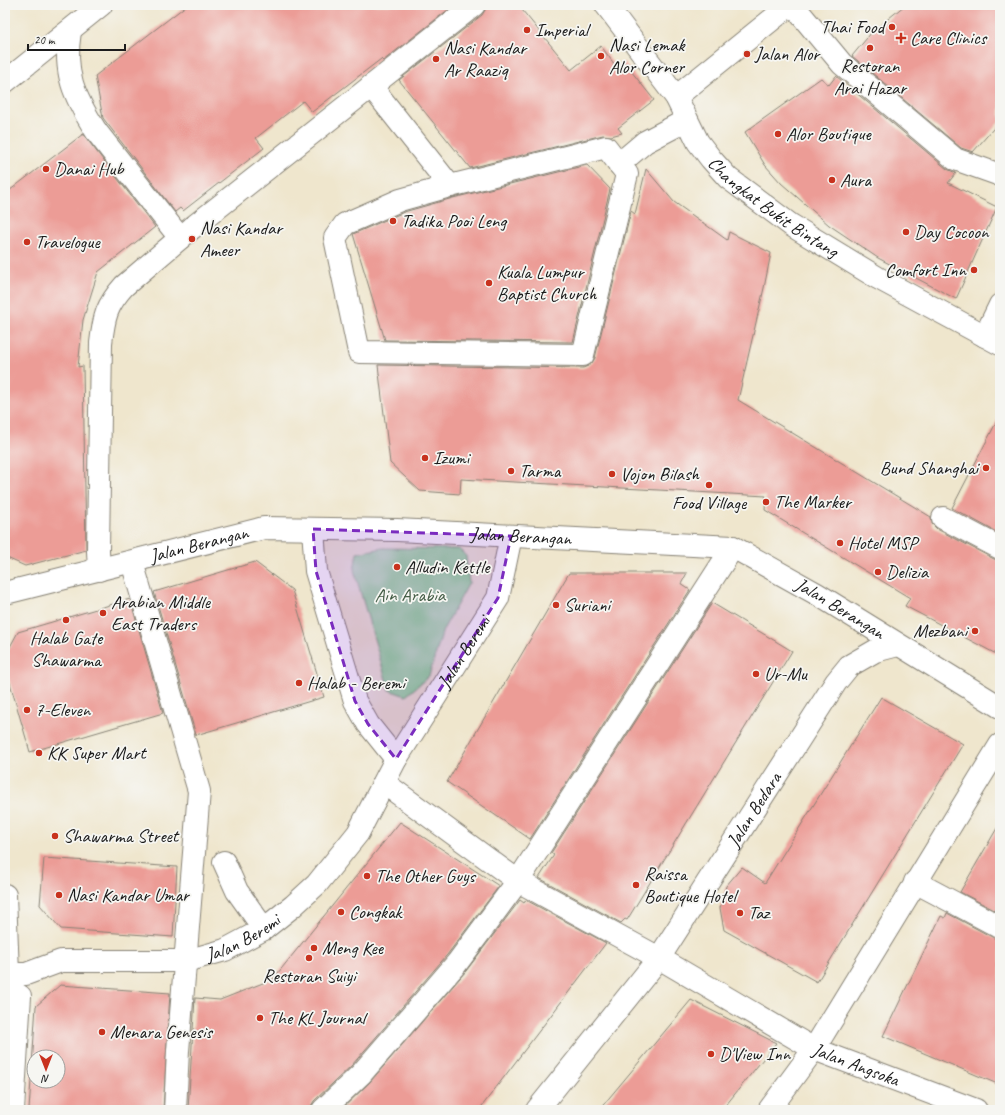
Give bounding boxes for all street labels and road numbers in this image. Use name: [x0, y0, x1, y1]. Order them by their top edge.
street label: Changkat Bukit Bintang: [703, 151, 844, 263]
street label: Jalan Berangan: [146, 520, 252, 568]
street label: Jalan Berangan: [469, 522, 573, 551]
street label: Jalan Berangan: [790, 572, 890, 646]
street label: Jalan Beremi: [431, 609, 497, 694]
street label: Jalan Bedara: [721, 767, 788, 852]
street label: Jalan Beremi: [202, 907, 287, 967]
street label: Jalan Angsoka: [808, 1037, 904, 1092]

